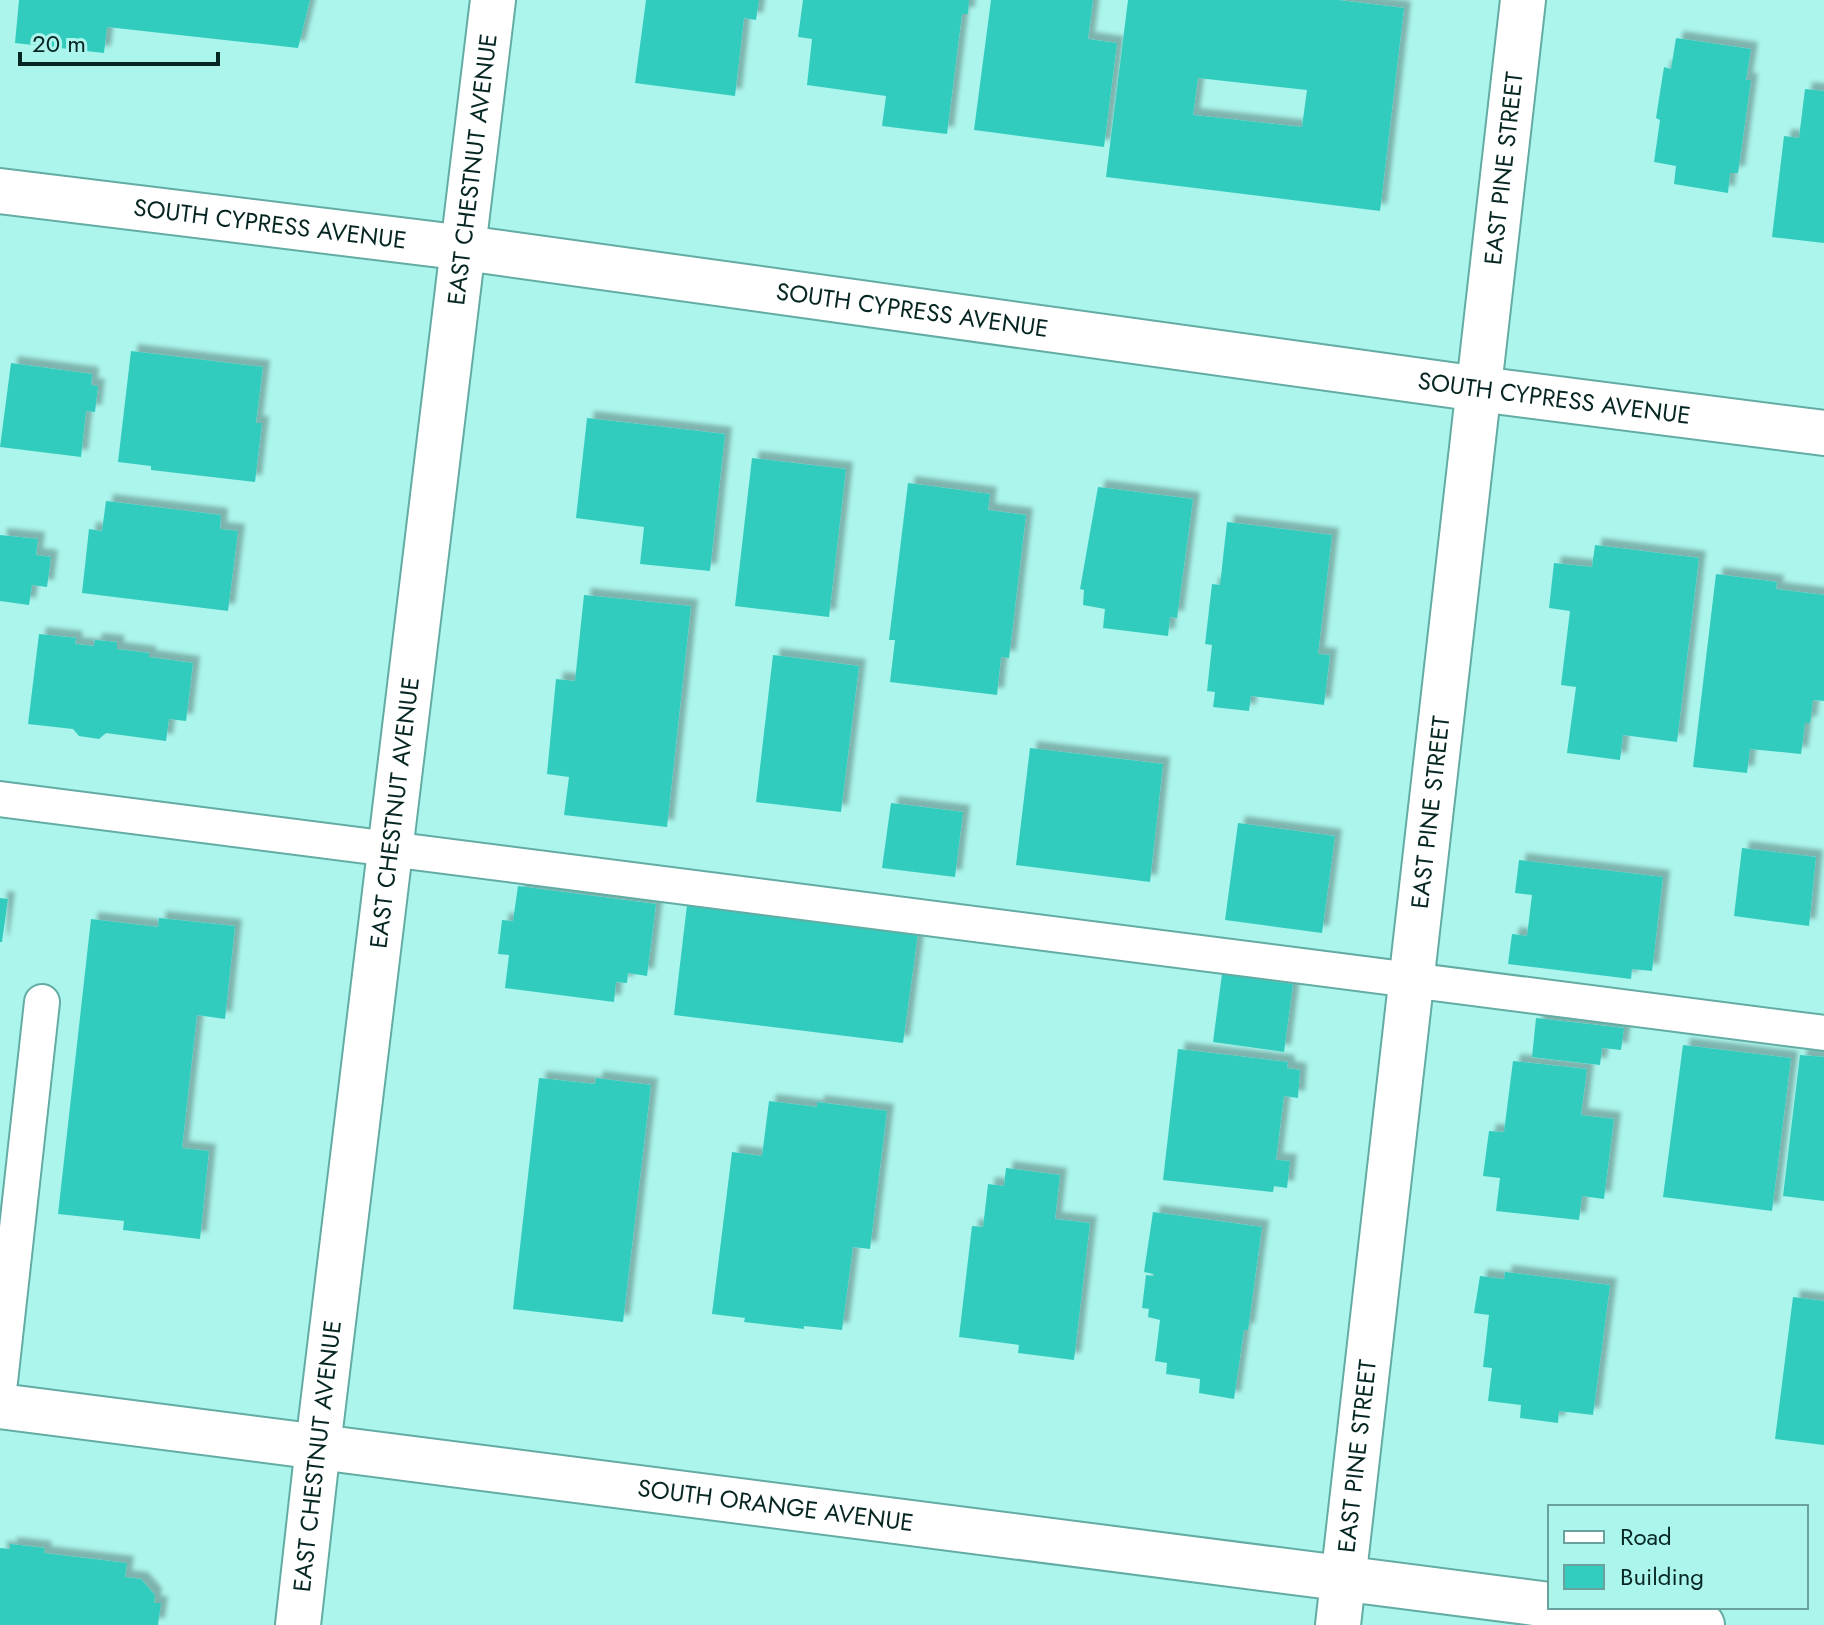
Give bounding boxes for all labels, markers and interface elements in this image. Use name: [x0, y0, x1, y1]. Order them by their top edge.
scale bar: [20, 16, 218, 66]
text: 20 m: [32, 26, 86, 61]
street label: EAST CHESTNUT AVENUE: [438, 32, 506, 307]
street label: EAST PINE STREET: [1475, 70, 1532, 267]
street label: SOUTH CYPRESS AVENUE: [132, 190, 408, 258]
street label: SOUTH CYPRESS AVENUE: [774, 273, 1051, 346]
street label: SOUTH CYPRESS AVENUE: [1416, 363, 1693, 433]
street label: EAST CHESTNUT AVENUE: [360, 675, 428, 950]
street label: EAST PINE STREET: [1402, 714, 1458, 911]
street label: EAST CHESTNUT AVENUE: [284, 1318, 350, 1594]
street label: EAST PINE STREET: [1328, 1358, 1385, 1554]
street label: SOUTH ORANGE AVENUE: [636, 1470, 916, 1540]
legend: [1548, 1505, 1808, 1609]
text: Road: [1620, 1519, 1672, 1554]
text: Building: [1620, 1559, 1704, 1594]

